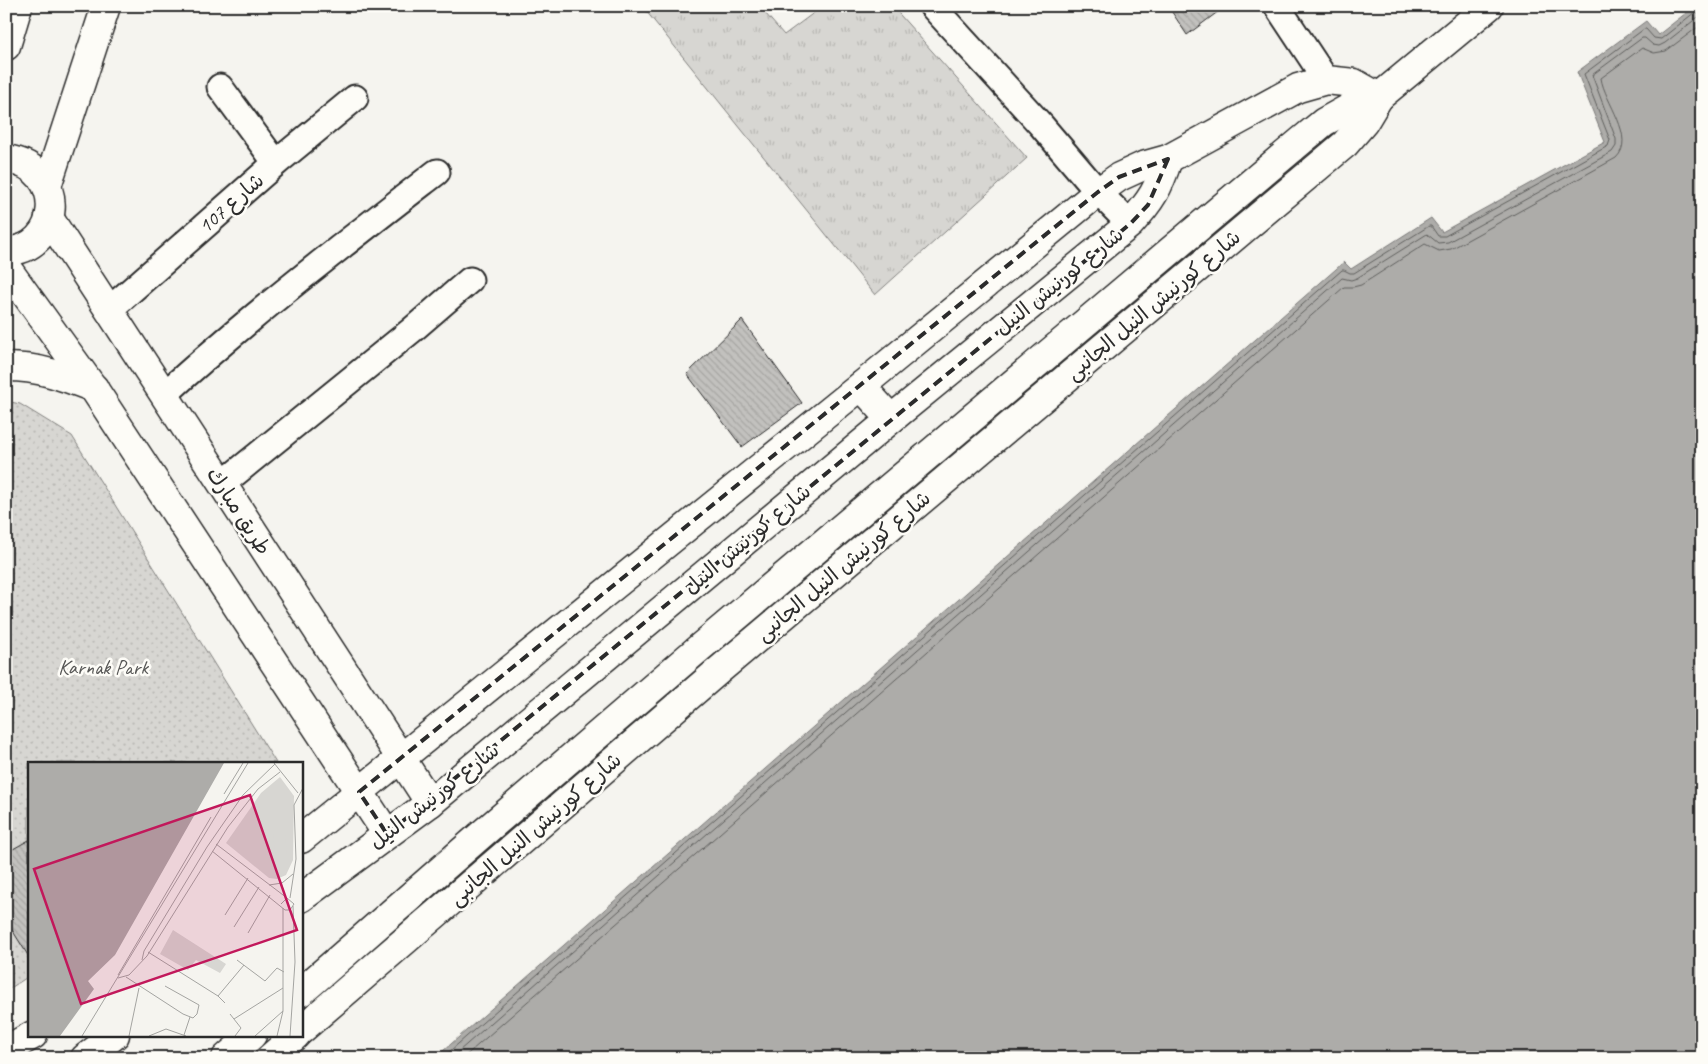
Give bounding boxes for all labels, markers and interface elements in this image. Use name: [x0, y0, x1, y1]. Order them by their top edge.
street label: شارع 107: [193, 167, 271, 240]
street label: شارع كورنيش النيل: [989, 221, 1130, 342]
street label: شارع كورنيش النيل الجانبى: [1060, 224, 1247, 387]
street label: طريق مبارك: [201, 462, 277, 560]
street label: شارع كورنيش النيل: [678, 478, 817, 601]
street label: شارع كورنيش النيل الجانبى: [750, 485, 937, 648]
park label: Karnak Park: [58, 654, 149, 680]
street label: شارع كورنيش النيل: [364, 737, 506, 857]
street label: شارع كورنيش النيل الجانبى: [443, 747, 628, 913]
inset map: [28, 762, 302, 1036]

